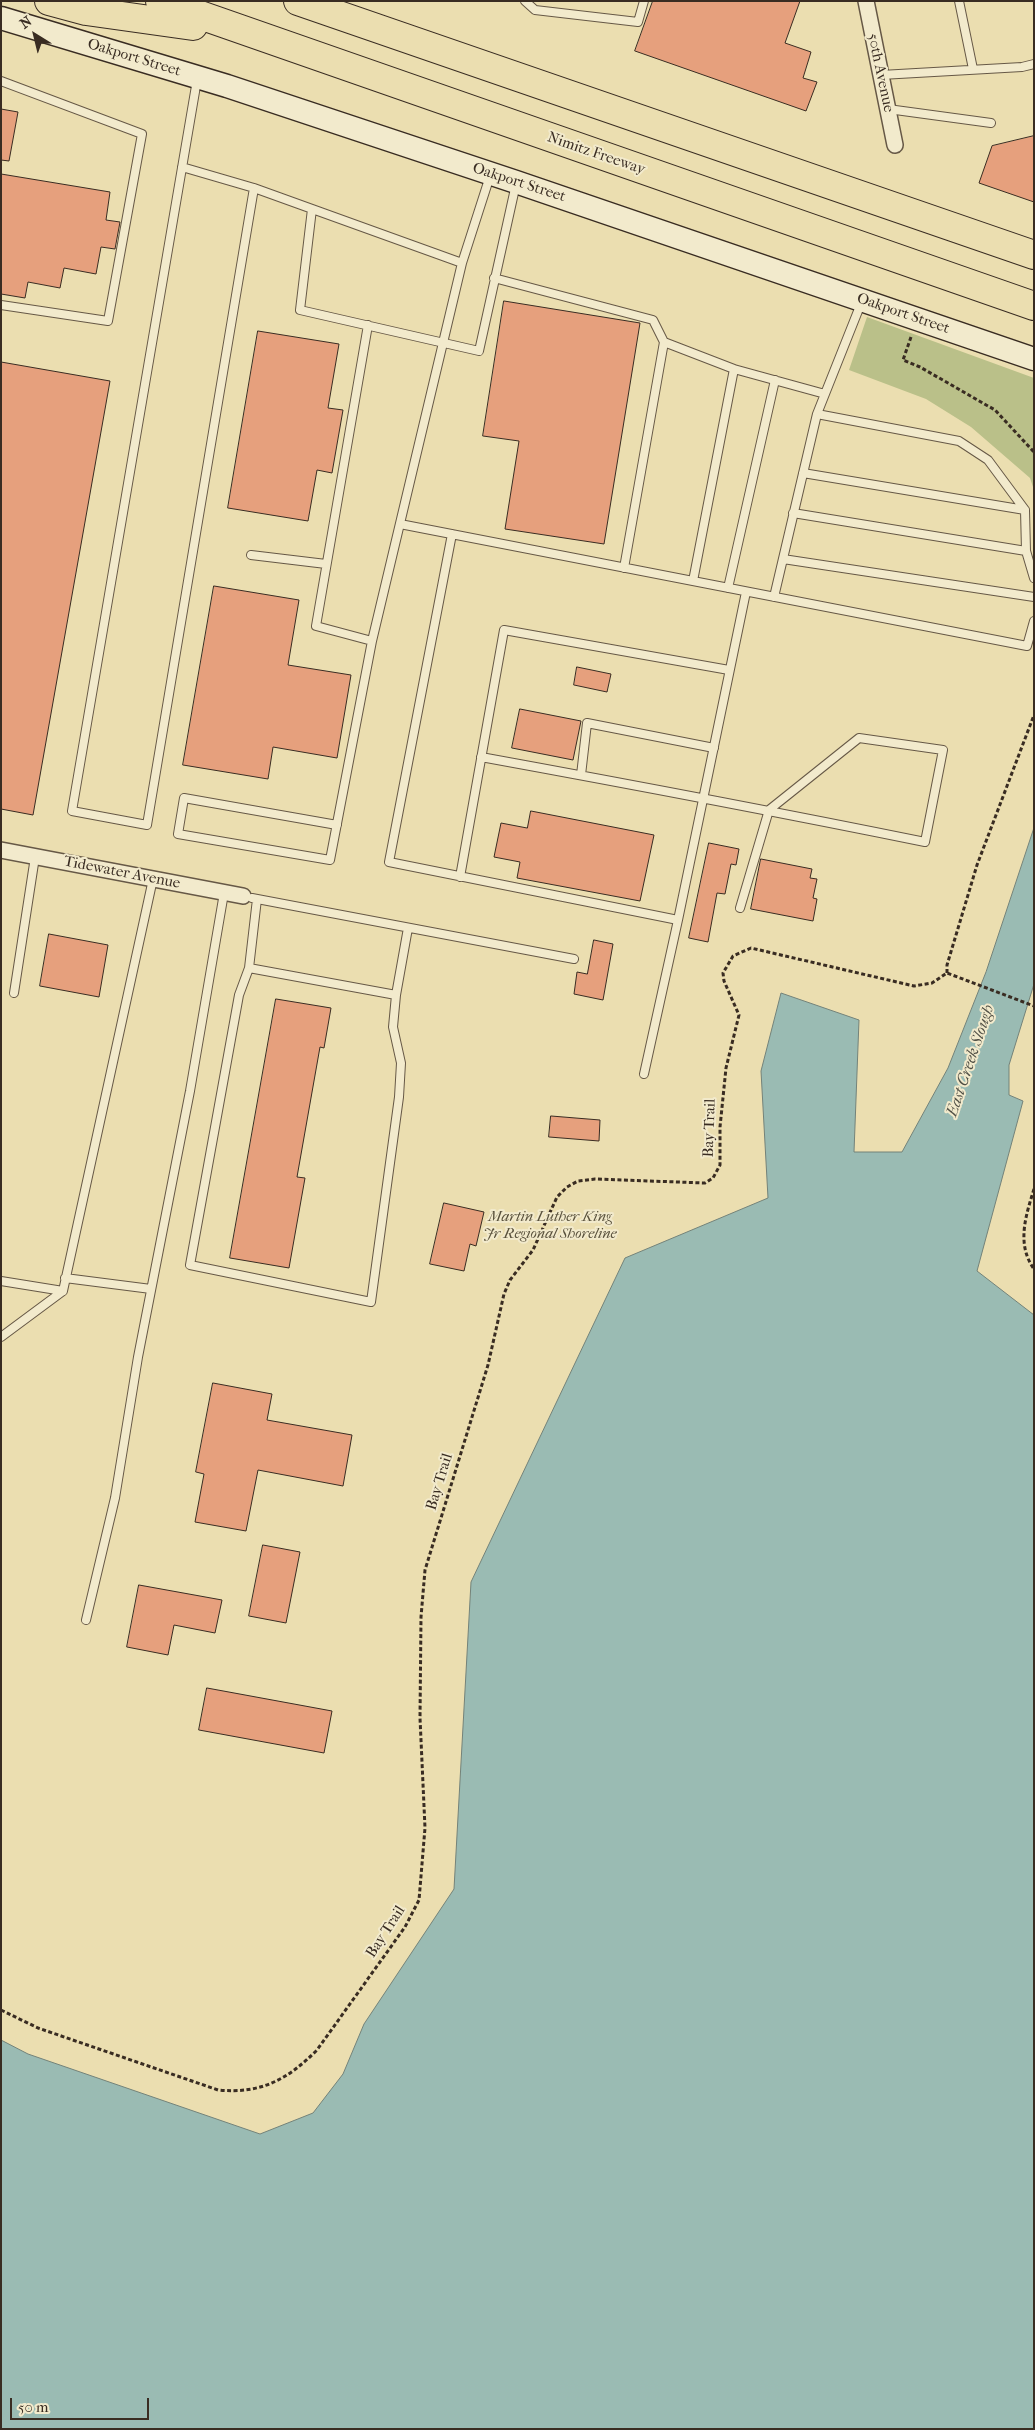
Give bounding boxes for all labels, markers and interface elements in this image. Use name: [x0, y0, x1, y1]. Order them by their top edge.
north arrow: [10, 10, 60, 60]
text: N: [17, 12, 35, 32]
street label: 50th Avenue: [863, 32, 897, 114]
street label: Oakport Street: [85, 35, 183, 81]
street label: Nimitz Freeway: [545, 129, 647, 179]
street label: Oakport Street: [470, 159, 568, 207]
street label: Oakport Street: [854, 290, 952, 338]
street label: Tidewater Avenue: [62, 853, 182, 893]
water label: East Creek Slough: [943, 1003, 999, 1119]
street label: Bay Trail: [700, 1098, 720, 1158]
park label: Martin Luther King Jr Regional Shoreline: [483, 1208, 617, 1243]
street label: Bay Trail: [423, 1451, 457, 1513]
street label: Bay Trail: [362, 1903, 410, 1961]
scale bar: [12, 2388, 151, 2420]
text: 50 m: [18, 2398, 48, 2416]

